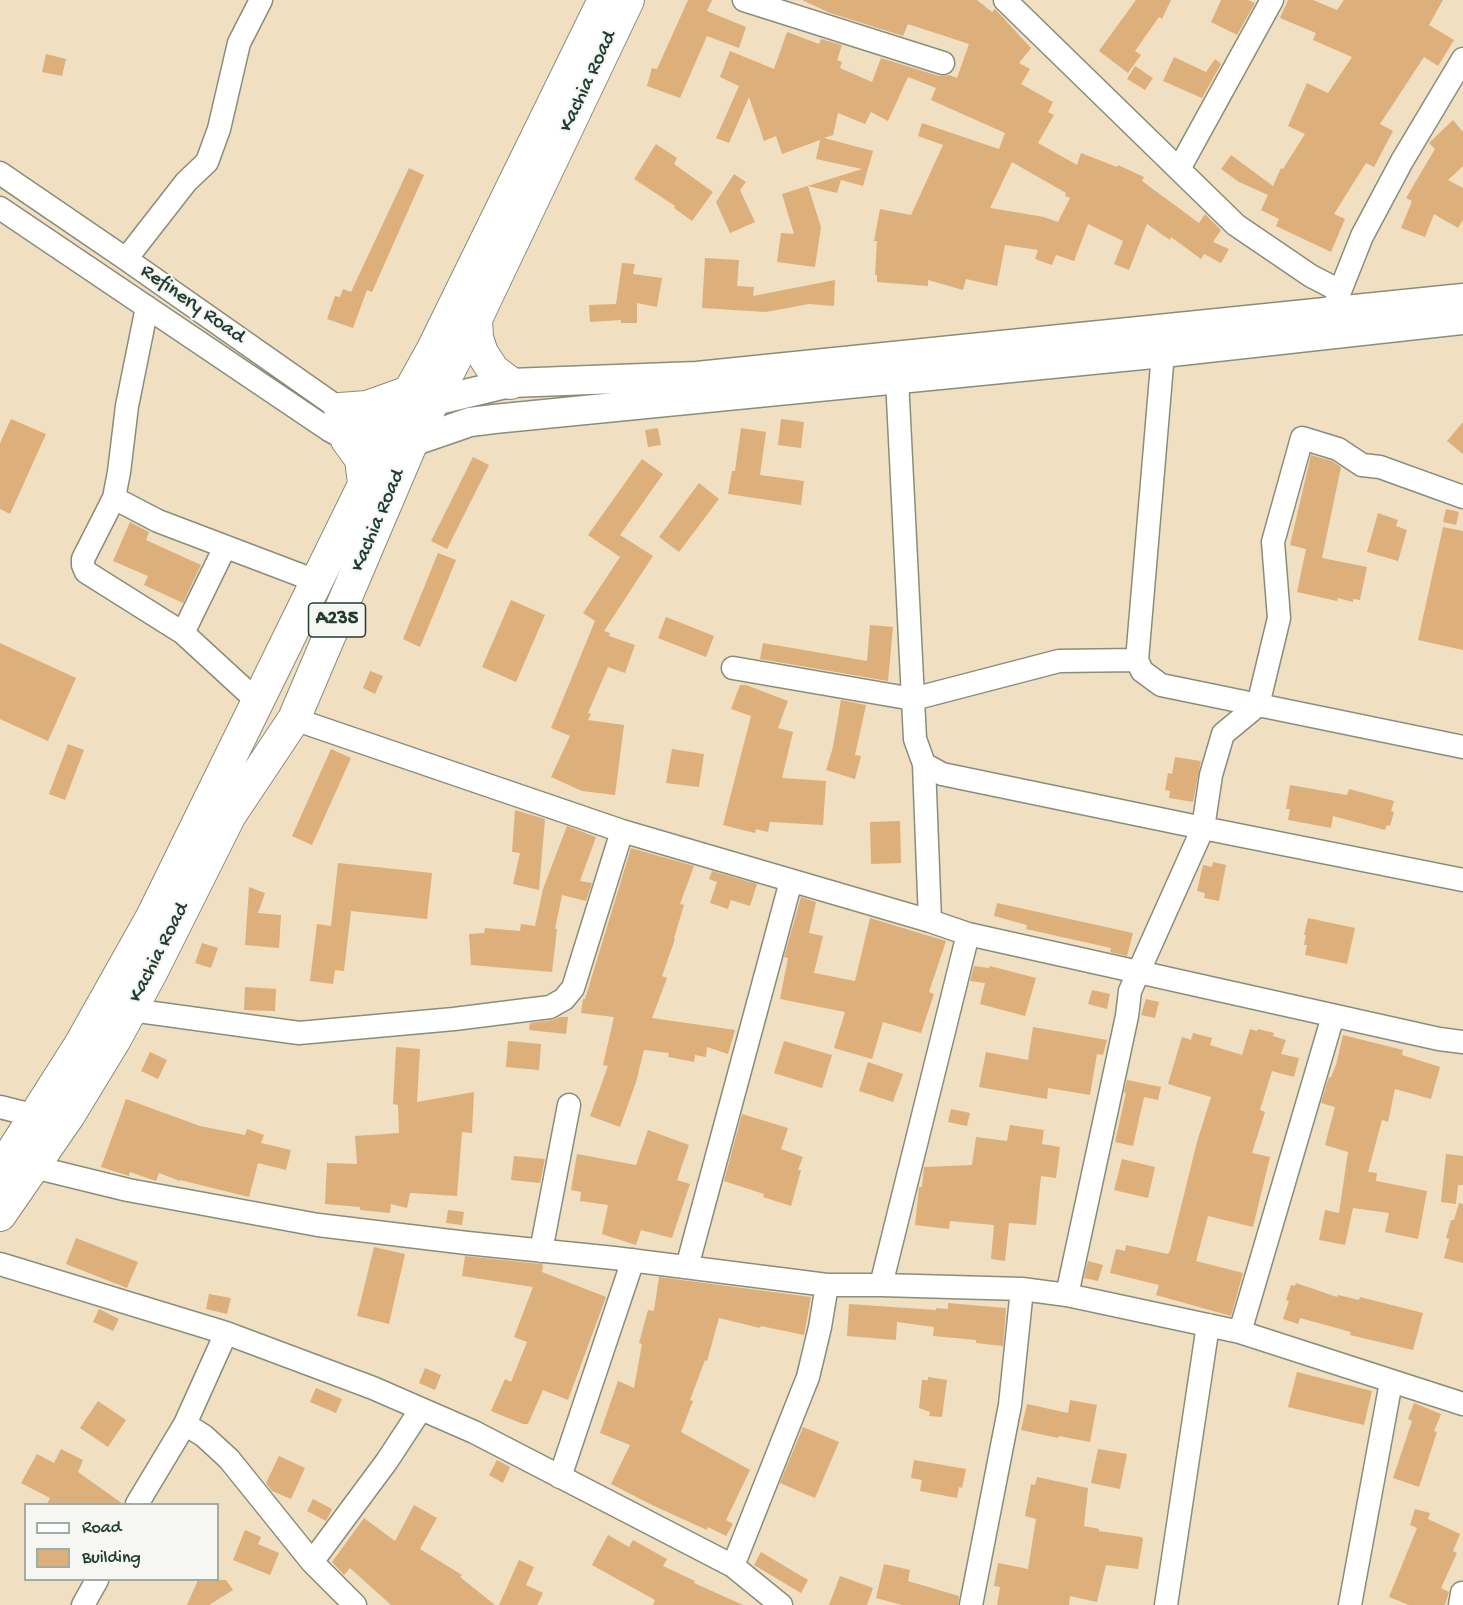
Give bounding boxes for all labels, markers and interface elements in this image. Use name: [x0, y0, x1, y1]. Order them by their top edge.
street label: Kachia Road: [555, 27, 623, 137]
street label: Refinery Road: [135, 260, 249, 350]
street label: Kachia Road: [346, 466, 412, 576]
road number: A235: [308, 603, 366, 637]
street label: Kachia Road: [124, 899, 196, 1007]
legend: [24, 1503, 219, 1581]
text: Road: [82, 1518, 121, 1539]
text: Building: [82, 1548, 141, 1569]

